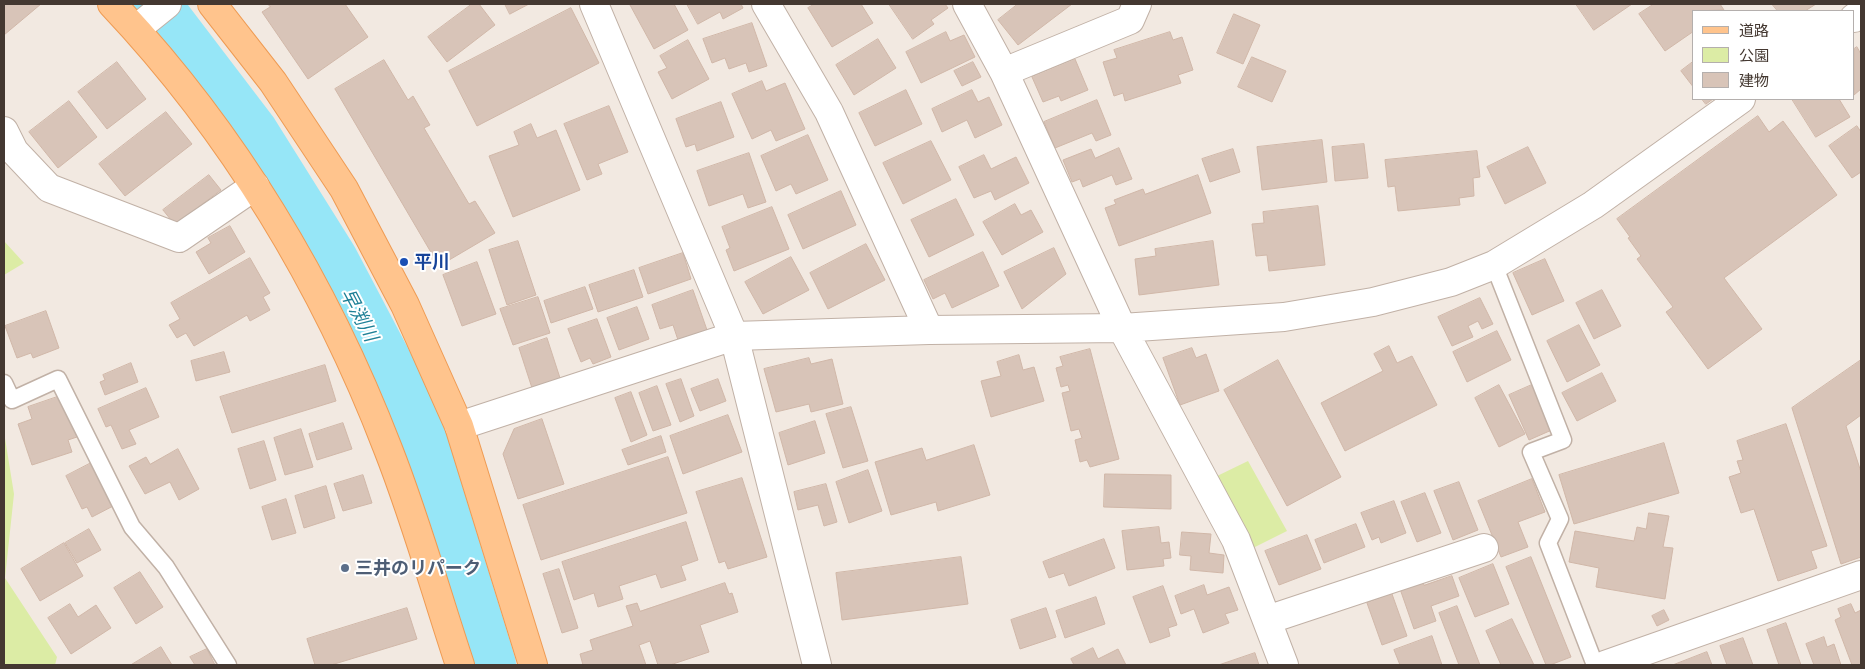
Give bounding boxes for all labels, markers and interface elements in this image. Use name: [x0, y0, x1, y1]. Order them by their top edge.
legend: [1692, 10, 1855, 100]
text: 道路: [1739, 21, 1769, 39]
text: 公園: [1739, 46, 1769, 64]
text: 建物: [1739, 71, 1769, 89]
place label: 平川: [414, 251, 450, 273]
marker: 平川: [398, 256, 410, 268]
water label: 早渕川: [336, 284, 382, 346]
place label: 三井のリパーク: [355, 557, 481, 579]
marker: 三井のリパーク: [339, 562, 351, 574]

